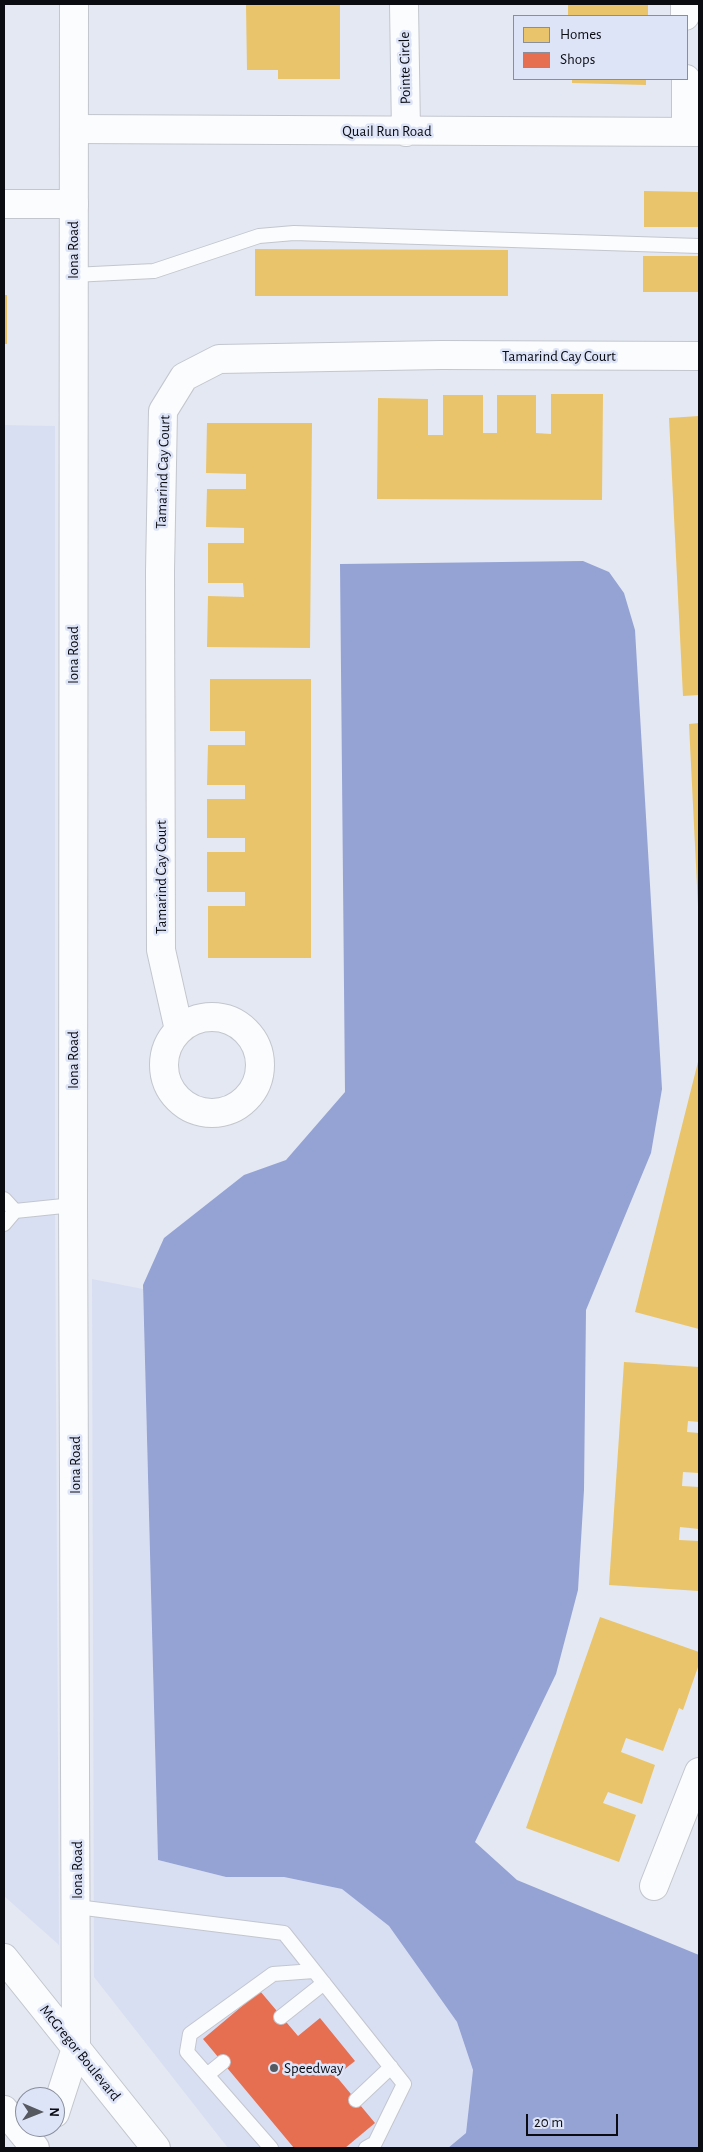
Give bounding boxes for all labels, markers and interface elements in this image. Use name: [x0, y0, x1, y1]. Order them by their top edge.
legend: [513, 15, 688, 80]
text: Homes: [560, 27, 602, 42]
street label: Pointe Circle: [395, 32, 415, 104]
text: Shops: [560, 52, 595, 67]
street label: Quail Run Road: [342, 122, 432, 140]
street label: Iona Road: [64, 221, 82, 279]
street label: Tamarind Cay Court: [502, 347, 616, 365]
street label: Tamarind Cay Court: [152, 415, 174, 529]
street label: Iona Road: [64, 626, 82, 684]
street label: Tamarind Cay Court: [152, 820, 170, 934]
street label: Iona Road: [64, 1031, 82, 1089]
street label: Iona Road: [66, 1436, 84, 1494]
street label: Iona Road: [68, 1841, 86, 1899]
street label: McGregor Boulevard: [36, 2001, 124, 2105]
place label: Speedway: [284, 2059, 343, 2077]
marker: Speedway: [268, 2062, 280, 2074]
north arrow: [15, 2087, 65, 2137]
scale bar: [528, 2104, 620, 2136]
text: N: [47, 2107, 61, 2117]
text: 20 m: [534, 2115, 563, 2130]

